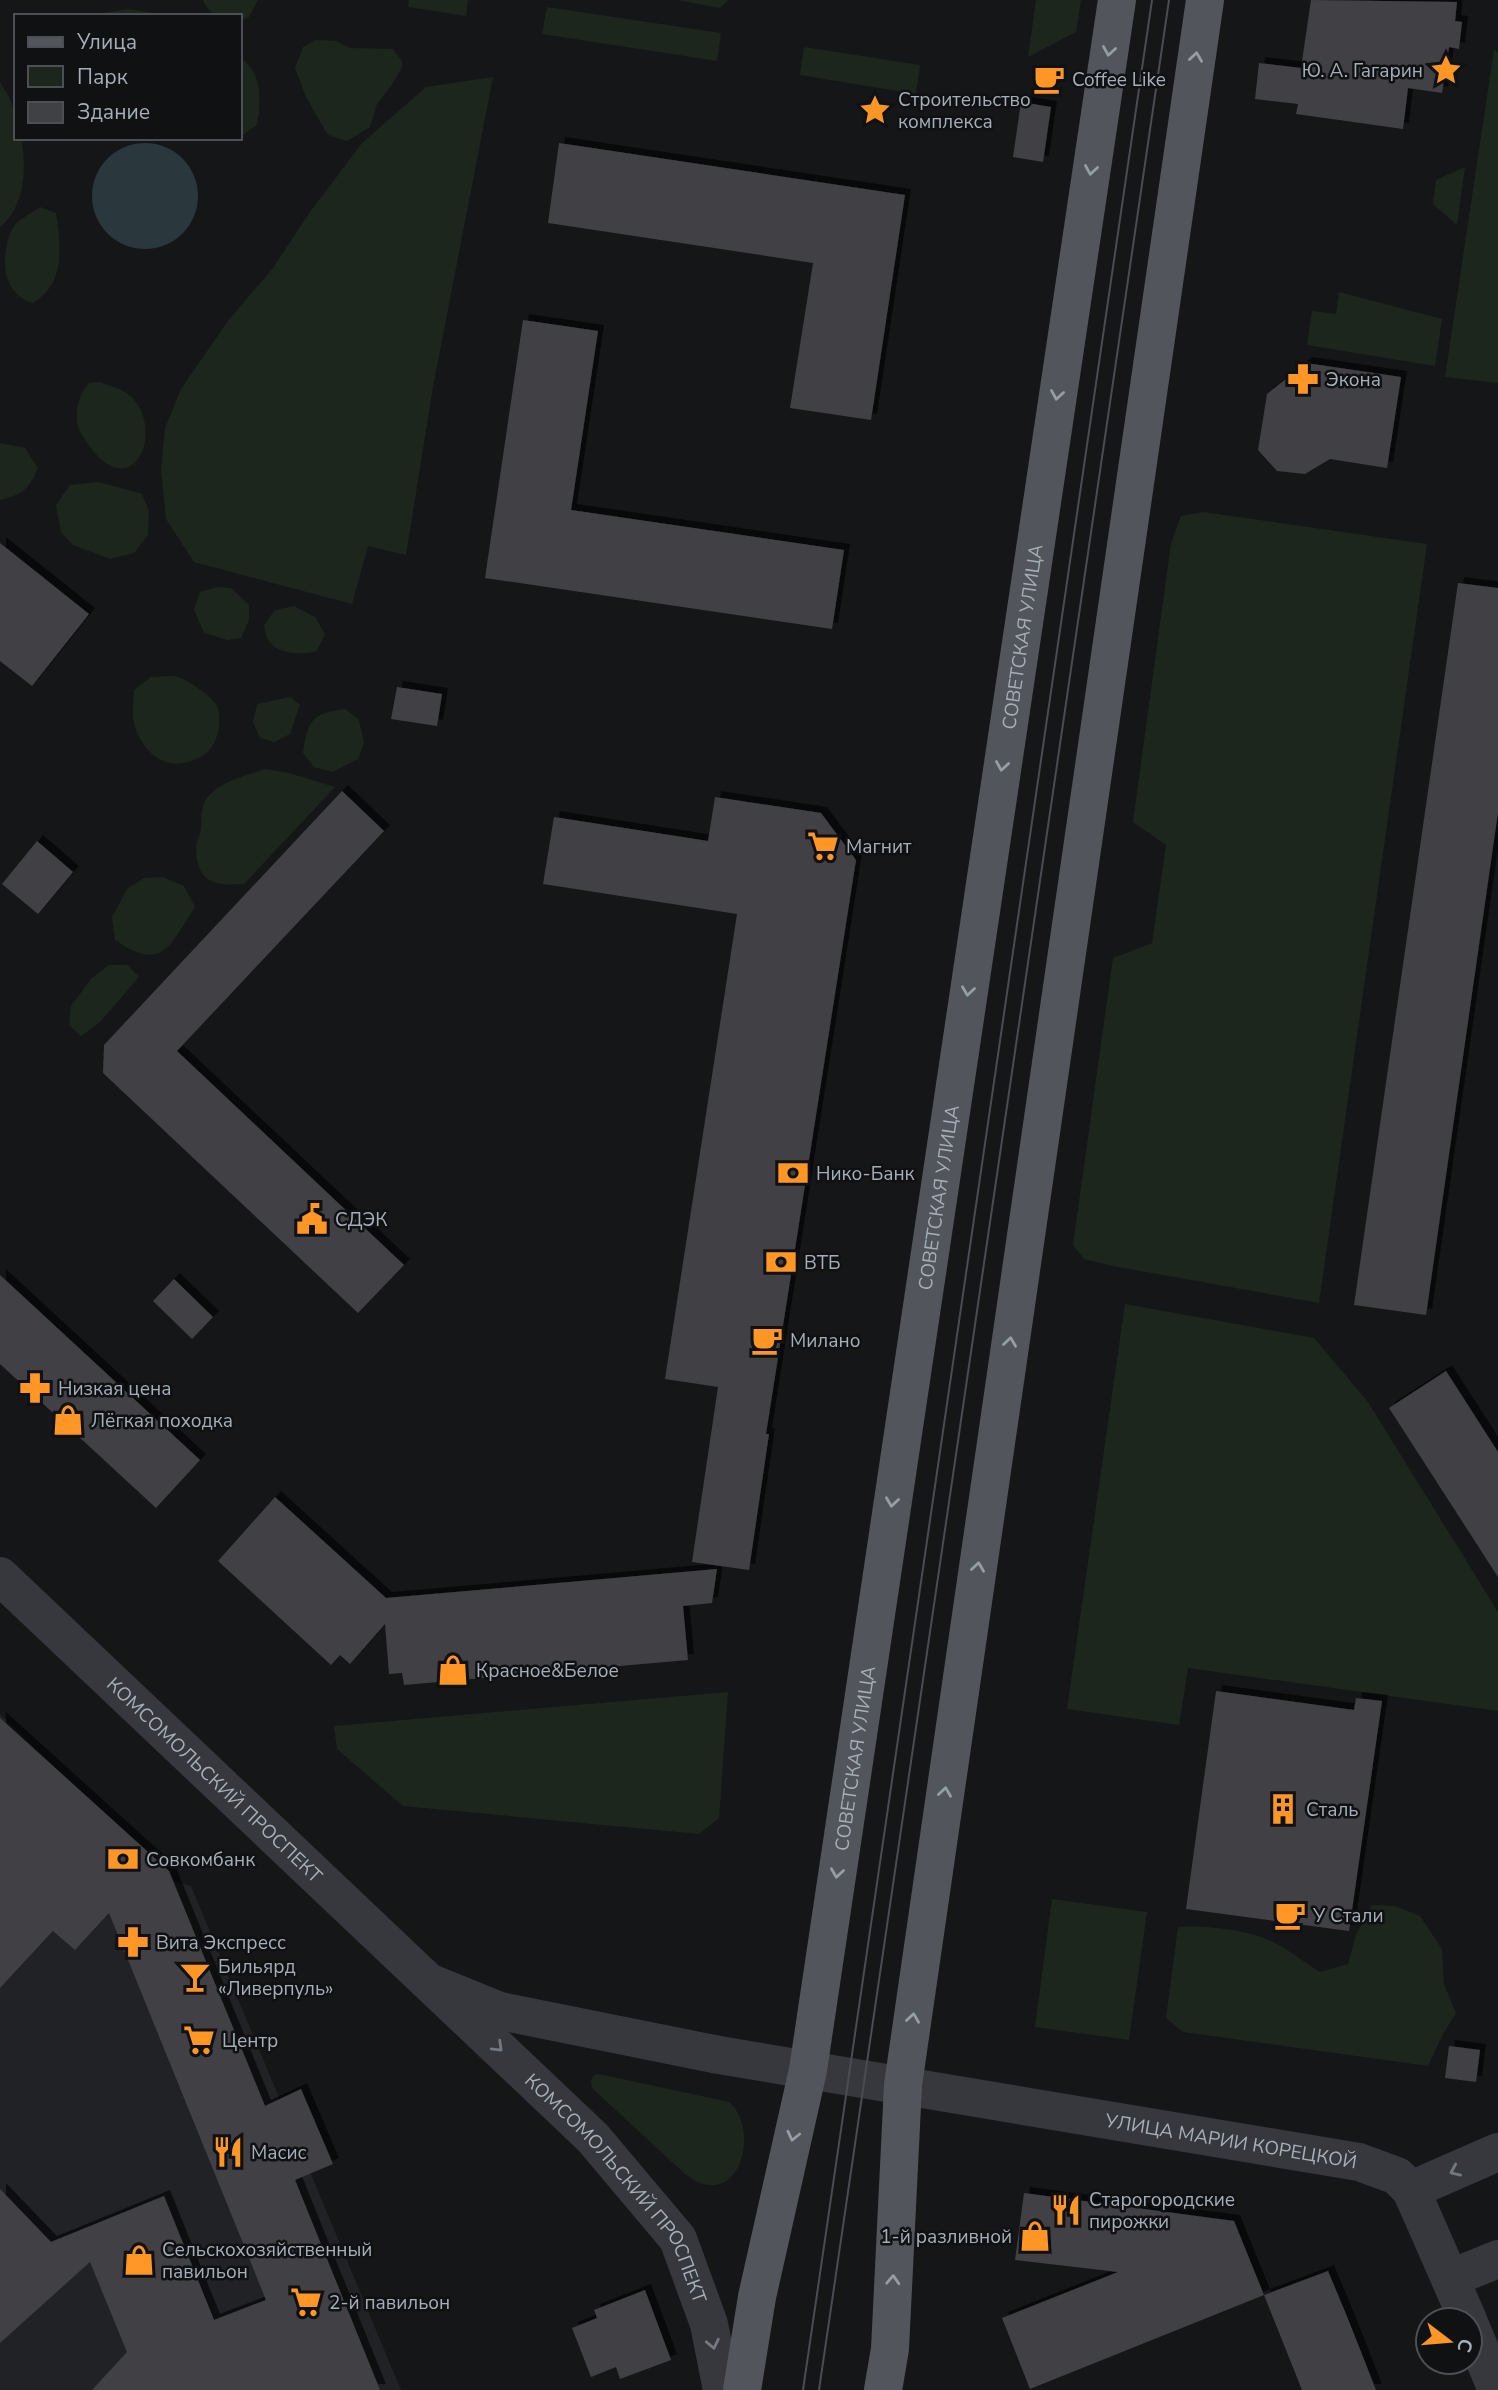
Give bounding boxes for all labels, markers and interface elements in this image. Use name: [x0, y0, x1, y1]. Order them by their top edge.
legend: [14, 14, 242, 140]
text: Улица: [76, 28, 137, 56]
one-way arrow: [1102, 46, 1117, 57]
one-way arrow: [1189, 51, 1204, 63]
place icon: Ю. А. Гагарин: [1429, 53, 1463, 87]
place label: Ю. А. Гагарин: [1302, 58, 1423, 84]
cafe icon: Coffee Like: [1032, 62, 1066, 96]
text: Парк: [77, 63, 129, 91]
place label: Coffee Like: [1072, 67, 1166, 93]
place label: Строительство комплекса: [898, 87, 1031, 135]
place icon: Строительство комплекса: [858, 93, 892, 127]
text: Здание: [77, 98, 150, 126]
one-way arrow: [1084, 165, 1099, 176]
pharmacy icon: Экона: [1286, 362, 1320, 396]
place label: Экона: [1326, 367, 1381, 393]
one-way arrow: [1050, 390, 1065, 401]
street label: СОВЕТСКАЯ УЛИЦА: [996, 542, 1050, 731]
one-way arrow: [995, 760, 1010, 772]
supermarket icon: Магнит: [806, 829, 840, 863]
place label: Магнит: [846, 834, 912, 860]
one-way arrow: [961, 985, 976, 997]
street label: СОВЕТСКАЯ УЛИЦА: [913, 1103, 966, 1292]
bank icon: Нико-Банк: [776, 1156, 810, 1190]
place label: Нико-Банк: [816, 1161, 915, 1187]
public building icon: СДЭК: [295, 1202, 329, 1236]
place label: СДЭК: [335, 1207, 388, 1233]
bank icon: ВТБ: [764, 1245, 798, 1279]
place label: ВТБ: [804, 1250, 841, 1276]
cafe icon: Милано: [750, 1323, 784, 1357]
place label: Милано: [790, 1328, 860, 1354]
one-way arrow: [1002, 1336, 1017, 1348]
pharmacy icon: Низкая цена: [18, 1371, 52, 1405]
place label: Низкая цена: [58, 1376, 171, 1402]
shop icon: Лёгкая походка: [51, 1403, 85, 1437]
place label: Лёгкая походка: [91, 1408, 233, 1434]
one-way arrow: [885, 1496, 900, 1508]
one-way arrow: [970, 1561, 985, 1573]
shop icon: Красное&Белое: [436, 1653, 470, 1687]
place label: Красное&Белое: [476, 1658, 619, 1684]
street label: СОВЕТСКАЯ УЛИЦА: [829, 1664, 882, 1853]
street label: КОМСОМОЛЬСКИЙ ПРОСПЕКТ: [101, 1672, 328, 1889]
one-way arrow: [937, 1787, 952, 1798]
building icon: Сталь: [1266, 1792, 1300, 1826]
place label: Сталь: [1306, 1797, 1359, 1823]
bank icon: Совкомбанк: [106, 1842, 140, 1876]
place label: Совкомбанк: [146, 1847, 255, 1873]
one-way arrow: [830, 1867, 845, 1878]
cafe icon: У Стали: [1273, 1898, 1307, 1932]
place label: У Стали: [1312, 1903, 1384, 1929]
pharmacy icon: Вита Экспресс: [116, 1925, 150, 1959]
place label: Вита Экспресс: [156, 1930, 286, 1956]
place label: Бильярд «Ливерпуль»: [218, 1954, 333, 2002]
bar icon: Бильярд «Ливерпуль»: [178, 1960, 212, 1994]
one-way arrow: [905, 2012, 920, 2024]
supermarket icon: Центр: [182, 2023, 216, 2057]
place label: Центр: [222, 2028, 278, 2054]
one-way arrow: [490, 2039, 503, 2052]
street label: КОМСОМОЛЬСКИЙ ПРОСПЕКТ: [519, 2068, 712, 2307]
street label: УЛИЦА МАРИИ КОРЕЦКОЙ: [1102, 2108, 1359, 2175]
one-way arrow: [786, 2130, 801, 2142]
restaurant icon: Масис: [211, 2135, 245, 2169]
place label: Масис: [251, 2140, 307, 2166]
one-way arrow: [1449, 2163, 1461, 2177]
place label: Старогородские пирожки: [1089, 2187, 1235, 2235]
restaurant icon: Старогородские пирожки: [1049, 2193, 1083, 2227]
shop icon: 1-й разливной: [1018, 2219, 1052, 2253]
place label: 1-й разливной: [880, 2224, 1012, 2250]
place label: Сельскохозяйственный павильон: [162, 2237, 372, 2285]
shop icon: Сельскохозяйственный павильон: [122, 2243, 156, 2277]
one-way arrow: [885, 2275, 900, 2286]
supermarket icon: 2-й павильон: [289, 2285, 323, 2319]
place label: 2-й павильон: [329, 2290, 450, 2316]
north arrow: [1414, 2306, 1484, 2376]
text: С: [1450, 2336, 1479, 2355]
one-way arrow: [704, 2338, 719, 2350]

